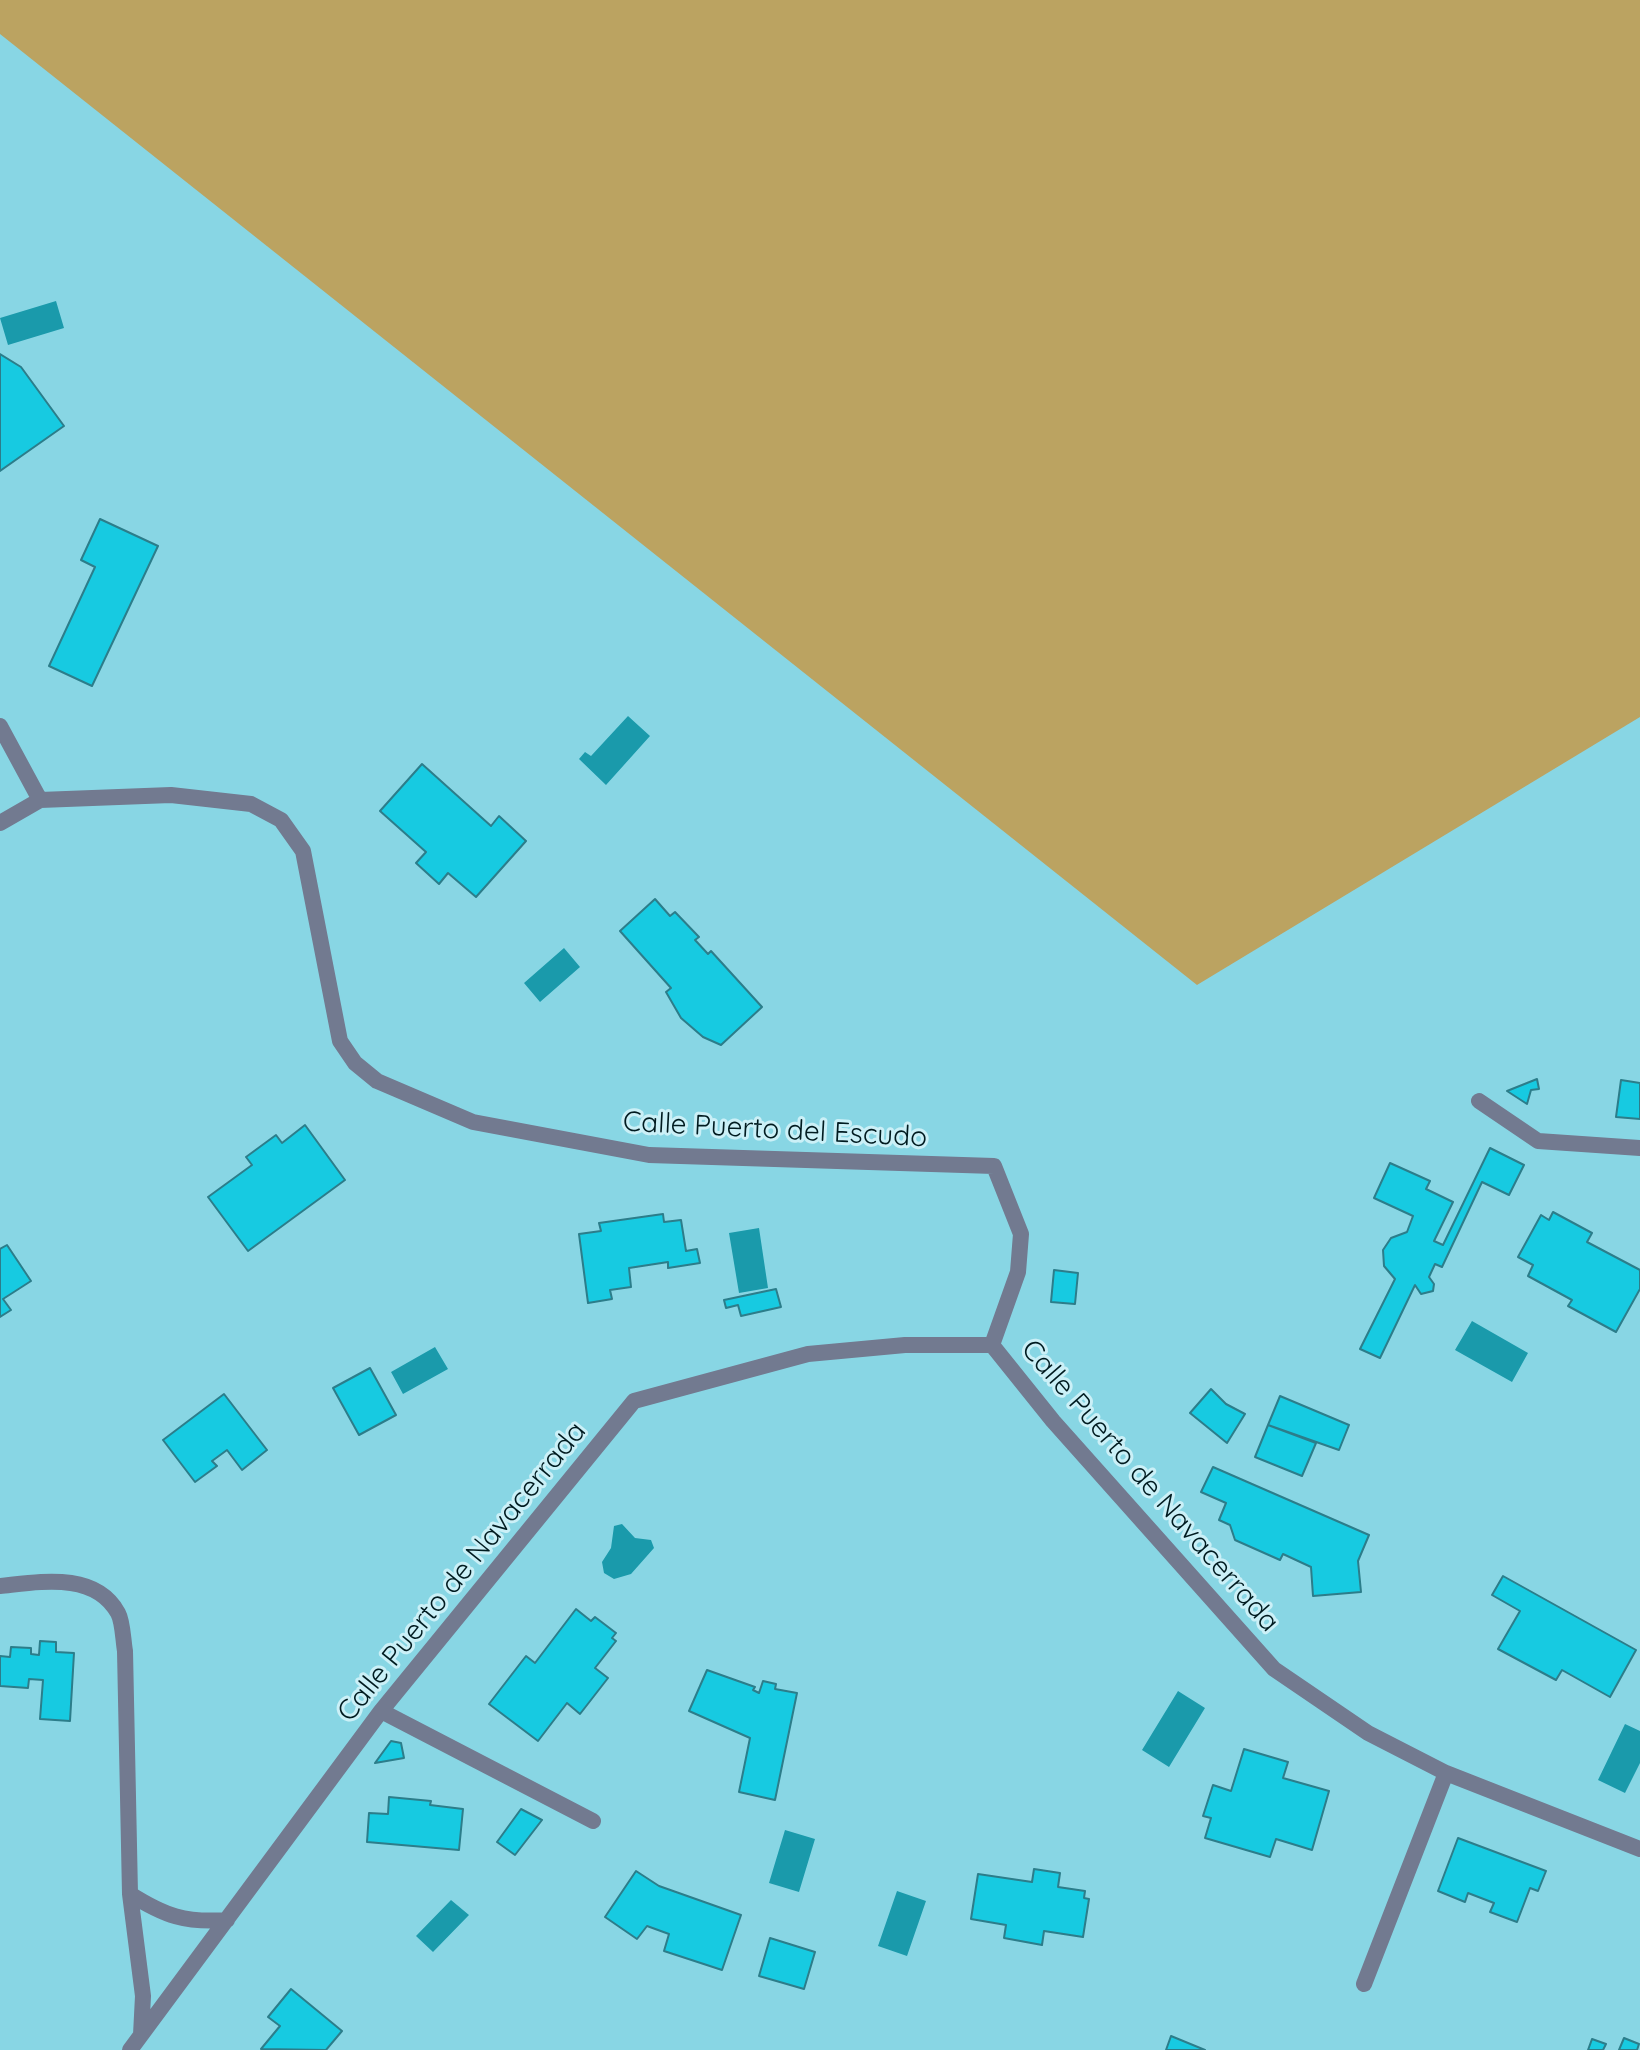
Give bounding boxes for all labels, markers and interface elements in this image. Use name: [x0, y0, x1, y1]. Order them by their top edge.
street label: Calle Puerto del Escudo: [622, 1105, 928, 1155]
street label: Calle Puerto de Navacerrada: [1014, 1333, 1286, 1639]
street label: Calle Puerto de Navacerrada: [331, 1415, 593, 1729]

